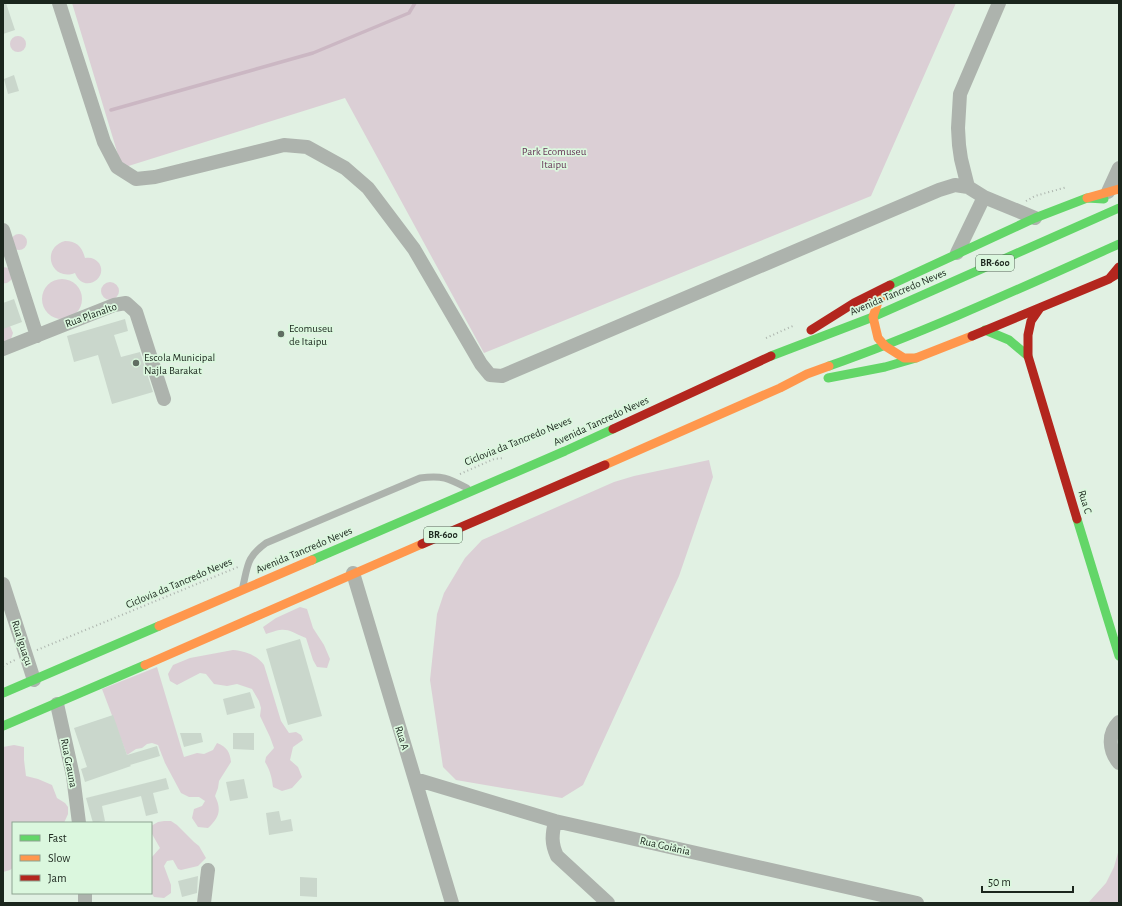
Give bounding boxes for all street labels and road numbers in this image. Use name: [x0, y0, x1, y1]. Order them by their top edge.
road number: BR-600: [976, 255, 1014, 271]
street label: Avenida Tancredo Neves: [848, 267, 948, 317]
street label: Rua Planalto: [64, 301, 118, 329]
street label: Avenida Tancredo Neves: [552, 394, 650, 448]
street label: Ciclovia da Tancredo Neves: [463, 414, 573, 468]
street label: Rua C: [1076, 489, 1094, 515]
street label: Avenida Tancredo Neves: [254, 525, 354, 575]
road number: BR-600: [424, 527, 462, 543]
street label: Ciclovia da Tancredo Neves: [124, 556, 234, 610]
street label: Rua Iguaçu: [10, 619, 35, 667]
street label: Rua A: [393, 725, 411, 752]
street label: Rua Grauna: [59, 738, 79, 788]
street label: Rua Goiânia: [639, 835, 691, 857]

